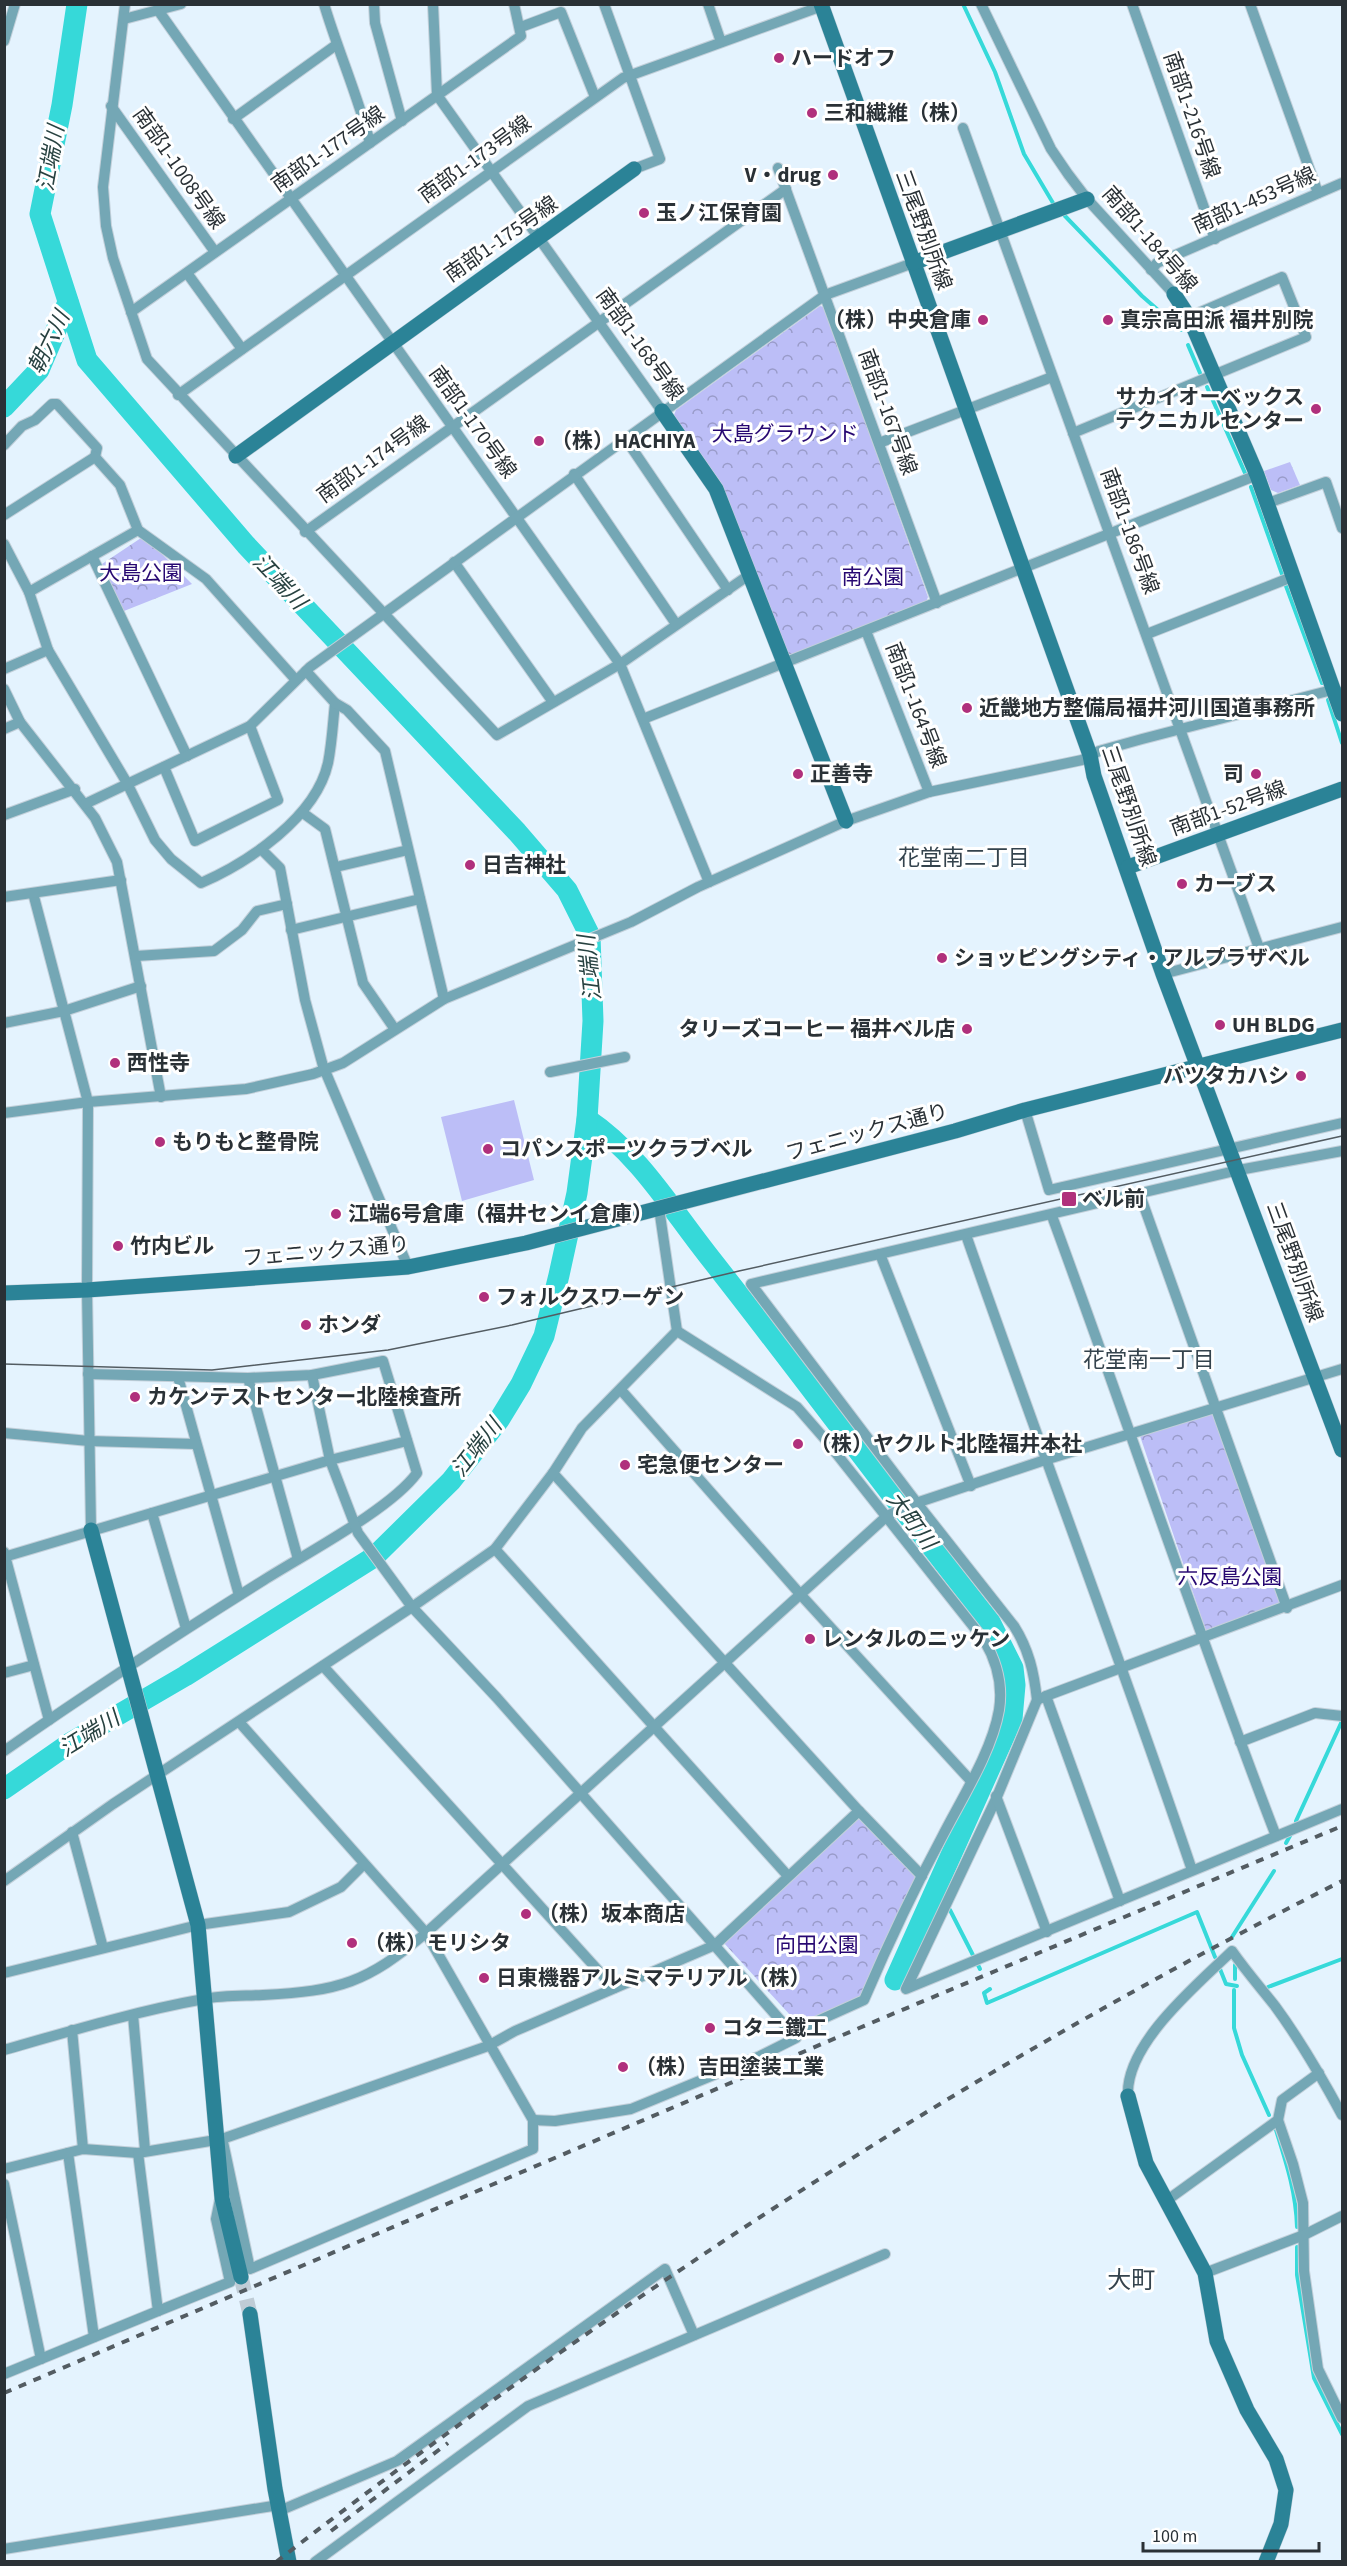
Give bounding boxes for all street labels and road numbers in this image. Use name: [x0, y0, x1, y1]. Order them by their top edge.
street label: 南部1-216号線: [1156, 48, 1228, 182]
street label: 南部1-177号線: [265, 99, 391, 199]
street label: 南部1-1008号線: [126, 101, 232, 235]
street label: 南部1-173号線: [413, 108, 537, 210]
street label: 南部1-453号線: [1187, 159, 1321, 241]
street label: 三尾野別所線: [888, 166, 960, 294]
street label: 南部1-184号線: [1095, 179, 1205, 299]
street label: 南部1-175号線: [438, 189, 564, 289]
street label: 南部1-168号線: [589, 282, 691, 406]
street label: 南部1-167号線: [851, 345, 925, 479]
street label: 南部1-170号線: [422, 360, 524, 484]
street label: 南部1-174号線: [311, 408, 435, 510]
street label: 南部1-186号線: [1093, 464, 1167, 598]
street label: 南部1-164号線: [878, 638, 954, 772]
street label: 三尾野別所線: [1094, 742, 1164, 870]
street label: 南部1-52号線: [1166, 773, 1290, 843]
street label: フェニックス通り: [782, 1096, 952, 1168]
street label: 三尾野別所線: [1259, 1198, 1331, 1326]
street label: フェニックス通り: [241, 1229, 411, 1273]

